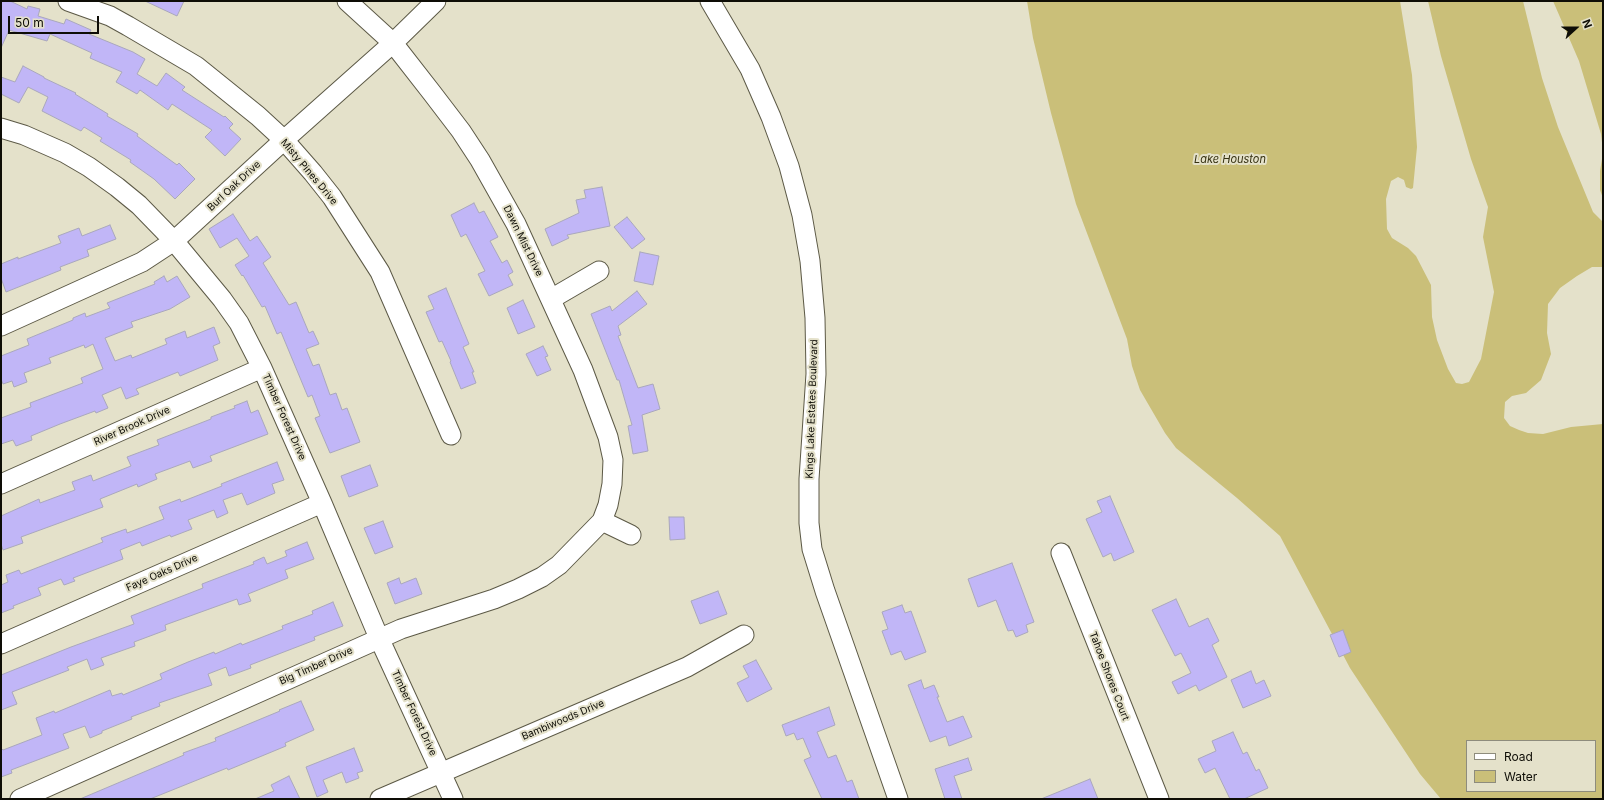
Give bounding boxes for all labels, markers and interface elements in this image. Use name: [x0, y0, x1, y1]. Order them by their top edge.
scale bar: [10, 8, 101, 34]
north arrow: [1556, 8, 1596, 48]
text: 50 m: [15, 15, 44, 30]
text: N: [1579, 17, 1595, 30]
street label: Misty Pines Drive: [278, 137, 340, 207]
water label: Lake Houston: [1194, 153, 1266, 167]
street label: Burl Oak Drive: [205, 158, 263, 214]
street label: Dawn Mist Drive: [501, 204, 545, 278]
street label: Kings Lake Estates Boulevard: [804, 339, 820, 479]
street label: Timber Forest Drive: [260, 372, 308, 462]
street label: River Brook Drive: [92, 404, 172, 448]
street label: Faye Oaks Drive: [124, 552, 200, 594]
street label: Tahoe Shores Court: [1087, 630, 1131, 722]
street label: Big Timber Drive: [278, 644, 354, 688]
street label: Timber Forest Drive: [389, 668, 439, 758]
street label: Bambiwoods Drive: [520, 697, 606, 743]
legend: [1466, 740, 1596, 792]
text: Road: [1504, 749, 1533, 764]
text: Water: [1504, 769, 1537, 784]

